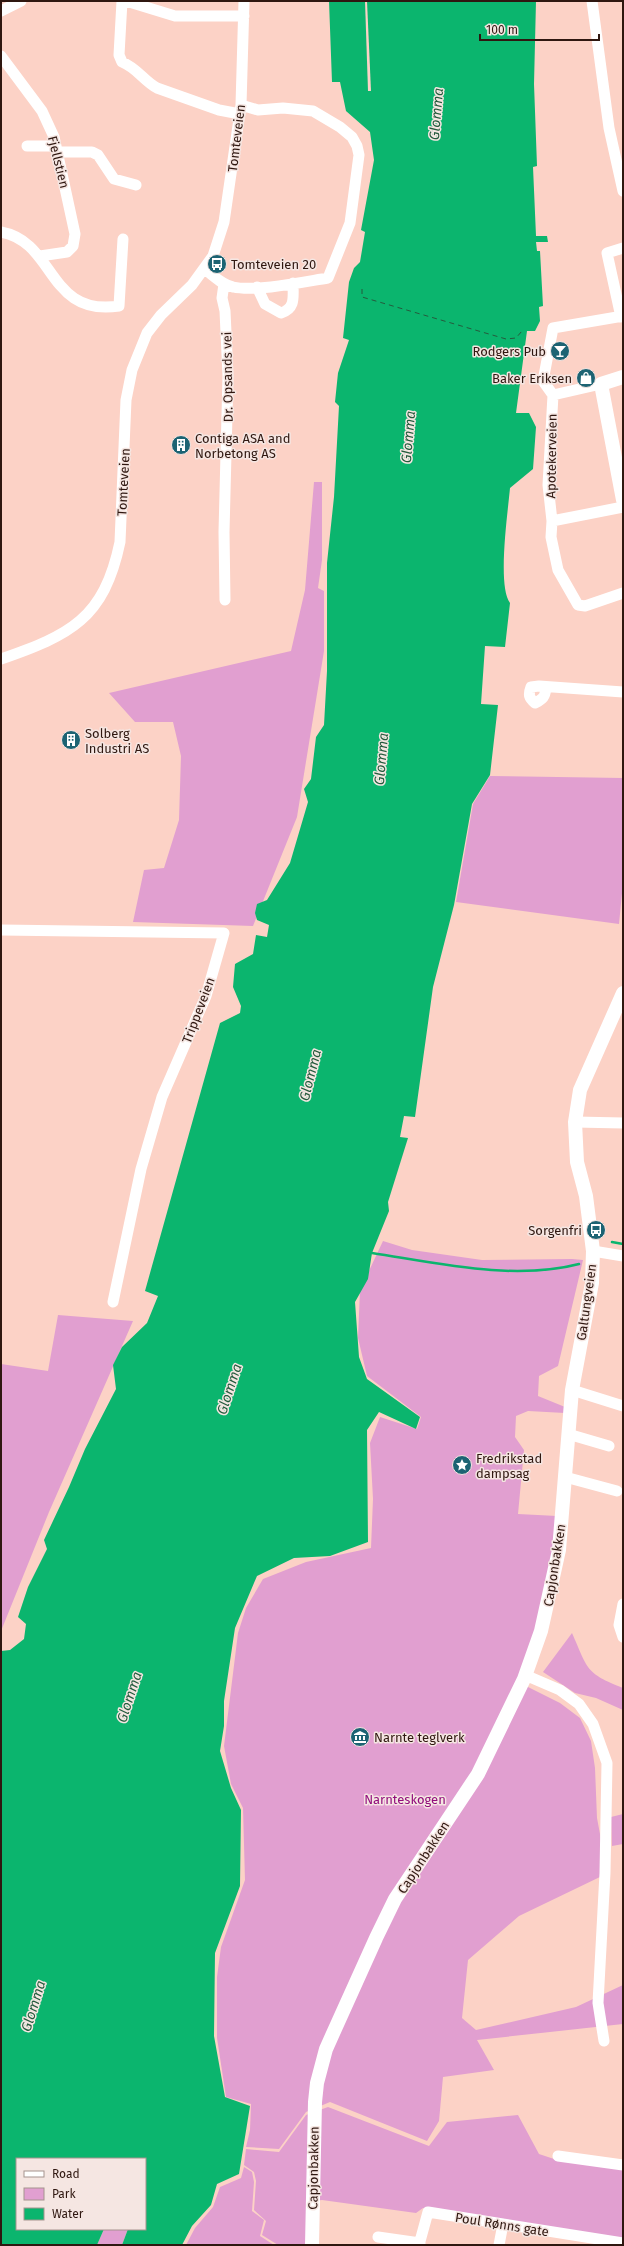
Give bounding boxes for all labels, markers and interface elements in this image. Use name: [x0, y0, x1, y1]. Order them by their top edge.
scale bar: [480, 16, 599, 42]
text: 100 m: [486, 23, 518, 37]
water label: Glomma: [426, 87, 447, 141]
street label: Tomteveien: [225, 103, 248, 173]
street label: Fjellstien: [45, 134, 72, 190]
bus stop icon: Tomteveien 20: [206, 253, 228, 275]
place label: Tomteveien 20: [231, 257, 316, 272]
street label: Dr. Opsands vei: [219, 332, 236, 422]
bar icon: Rodgers Pub: [549, 340, 571, 362]
place label: Rodgers Pub: [472, 344, 546, 359]
shop icon: Baker Eriksen: [575, 367, 597, 389]
place label: Baker Eriksen: [492, 371, 572, 386]
water label: Glomma: [398, 410, 419, 464]
street label: Apotekerveien: [543, 413, 560, 499]
place label: Contiga ASA and Norbetong AS: [195, 431, 290, 461]
building icon: Contiga ASA and Norbetong AS: [170, 434, 192, 456]
street label: Tomteveien: [114, 448, 133, 516]
place label: Solberg Industri AS: [85, 726, 149, 756]
building icon: Solberg Industri AS: [60, 729, 82, 751]
water label: Glomma: [371, 732, 392, 786]
street label: Trippeveien: [179, 975, 218, 1045]
water label: Glomma: [296, 1048, 325, 1103]
bus stop icon: Sorgenfri: [585, 1219, 607, 1241]
place label: Sorgenfri: [528, 1223, 582, 1238]
street label: Galtungveien: [574, 1263, 599, 1341]
water label: Glomma: [213, 1362, 246, 1417]
place label: Fredrikstad dampsag: [476, 1451, 542, 1481]
place icon: Fredrikstad dampsag: [451, 1454, 473, 1476]
street label: Capjonbakken: [541, 1523, 568, 1607]
water label: Glomma: [113, 1670, 146, 1725]
museum icon: Narnte teglverk: [349, 1726, 371, 1748]
place label: Narnte teglverk: [374, 1730, 465, 1745]
park label: Narnteskogen: [364, 1792, 446, 1807]
street label: Capjonbakken: [394, 1818, 452, 1896]
water label: Glomma: [18, 1979, 49, 2034]
street label: Capjonbakken: [305, 2126, 322, 2210]
legend: [16, 2158, 146, 2230]
text: Road: [52, 2167, 80, 2181]
text: Park: [52, 2187, 76, 2201]
text: Water: [52, 2207, 84, 2221]
street label: Poul Rønns gate: [454, 2210, 550, 2239]

